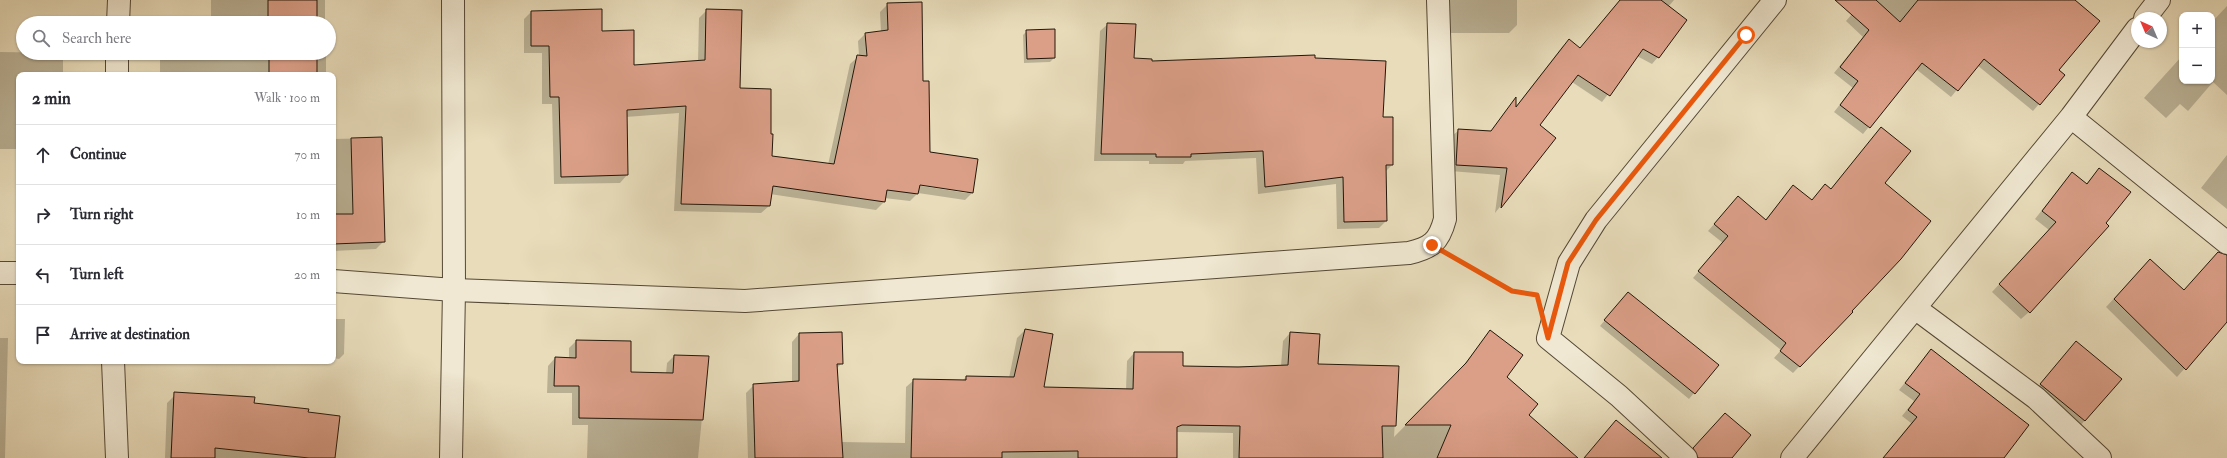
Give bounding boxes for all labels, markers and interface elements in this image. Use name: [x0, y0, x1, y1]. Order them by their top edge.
north arrow: [2131, 12, 2167, 48]
map controls: [2179, 12, 2215, 84]
button: +: [2179, 12, 2215, 48]
search box: [16, 16, 336, 60]
route start: [1737, 26, 1755, 44]
icon: search: [30, 27, 52, 49]
text: Search here: [62, 29, 131, 48]
button: −: [2179, 48, 2215, 84]
text: 2 min: [32, 88, 71, 109]
text: Walk · 100 m: [254, 90, 320, 106]
icon: ahead: [32, 144, 54, 166]
text: Continue: [70, 145, 126, 164]
text: 70 m: [295, 147, 320, 163]
icon: right: [32, 204, 54, 226]
text: Turn right: [70, 205, 133, 224]
text: 10 m: [296, 207, 320, 223]
route end: [1423, 236, 1441, 254]
icon: left: [32, 264, 54, 286]
text: Turn left: [70, 265, 124, 284]
text: 20 m: [294, 267, 320, 283]
icon: arrive: [32, 324, 54, 346]
text: Arrive at destination: [70, 325, 190, 344]

